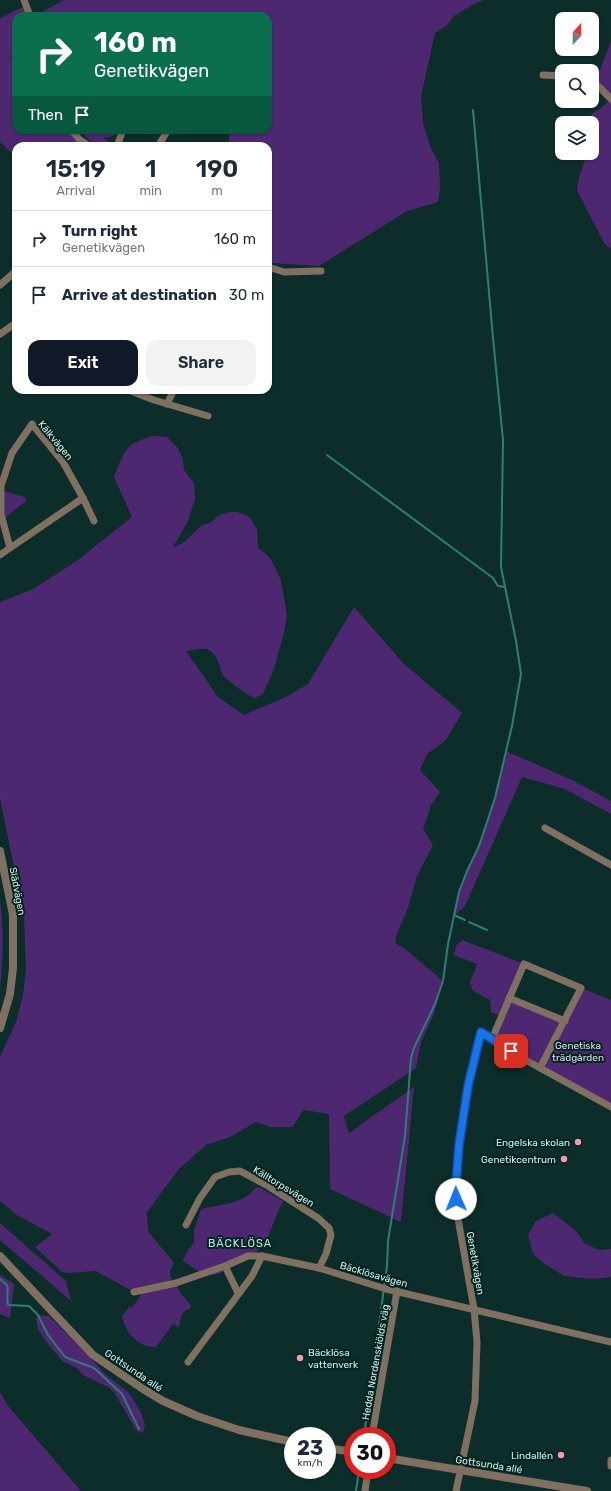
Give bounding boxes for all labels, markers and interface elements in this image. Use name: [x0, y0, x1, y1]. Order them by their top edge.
north arrow: [555, 12, 599, 56]
map controls: [555, 12, 599, 160]
text: 160 m: [94, 26, 177, 59]
icon: right: [28, 28, 80, 80]
text: Genetikvägen: [94, 60, 209, 82]
button: search: [555, 64, 599, 108]
icon: arrive: [71, 104, 93, 126]
text: Then: [28, 106, 63, 124]
button: layers: [555, 116, 599, 160]
text: 15:19: [46, 155, 106, 183]
text: 1: [145, 155, 156, 183]
text: 190: [196, 155, 238, 183]
text: Arrival: [56, 183, 95, 198]
text: min: [139, 183, 162, 198]
text: m: [211, 183, 223, 198]
text: Turn right: [62, 222, 137, 240]
icon: right: [28, 228, 50, 250]
text: 160 m: [214, 230, 256, 248]
text: Genetikvägen: [62, 240, 145, 255]
icon: arrive: [28, 284, 50, 306]
text: Arrive at destination: [62, 286, 217, 304]
text: 30 m: [229, 286, 264, 304]
button: Exit: [28, 340, 138, 386]
button: Share: [146, 340, 256, 386]
street label: Kälkvägen: [35, 419, 75, 463]
street label: Slädvägen: [6, 866, 28, 916]
pin: [494, 1034, 528, 1068]
icon: arrive: [500, 1040, 522, 1062]
park label: Genetiska trädgården: [552, 1040, 604, 1064]
place label: Engelska skolan: [496, 1137, 570, 1149]
marker: Engelska skolan: [573, 1137, 583, 1147]
place label: Genetikcentrum: [481, 1154, 556, 1166]
marker: Genetikcentrum: [559, 1154, 569, 1164]
street label: Källtorpsvägen: [251, 1164, 316, 1210]
position arrow: [435, 1178, 477, 1220]
street label: Genetikvägen: [464, 1231, 486, 1296]
district label: BÄCKLÖSA: [208, 1237, 272, 1250]
street label: Bäcklösavägen: [338, 1260, 409, 1290]
street label: Hedda Nordenskiölds väg: [360, 1303, 392, 1421]
street label: Gottsunda allé: [102, 1347, 165, 1395]
place label: Bäcklösa vattenverk: [308, 1347, 359, 1371]
marker: Bäcklösa vattenverk: [295, 1353, 305, 1363]
speed limit sign: 30: [344, 1427, 396, 1479]
text: 23: [297, 1436, 323, 1460]
place label: Lindallén: [511, 1450, 553, 1462]
marker: Lindallén: [556, 1450, 566, 1460]
street label: Gottsunda allé: [455, 1454, 523, 1476]
text: km/h: [298, 1457, 322, 1469]

